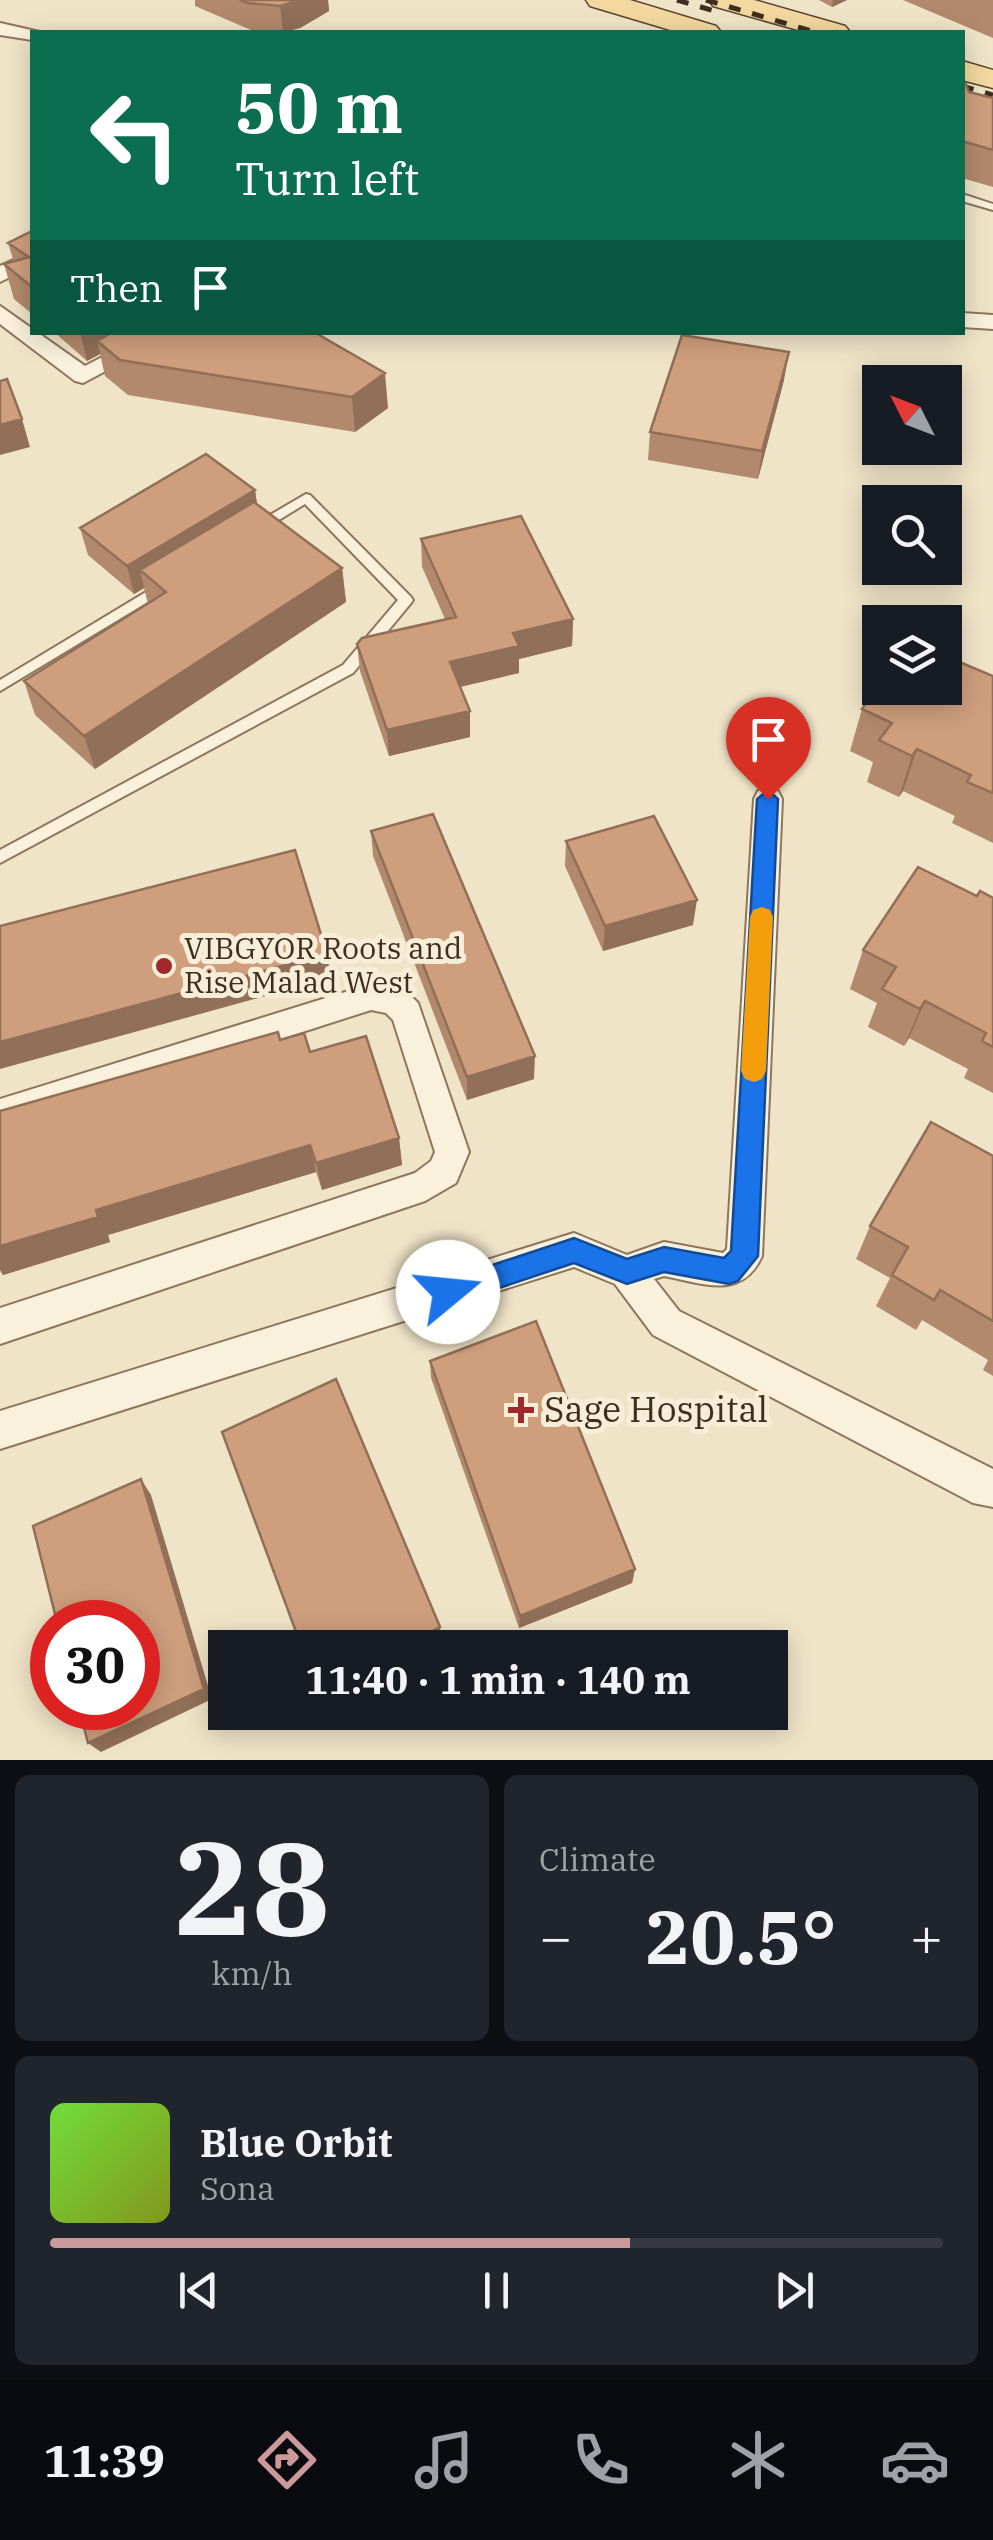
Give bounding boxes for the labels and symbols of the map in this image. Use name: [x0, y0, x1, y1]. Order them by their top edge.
north arrow: [862, 365, 962, 465]
pin: [726, 697, 811, 800]
place label: VIBGYOR Roots and Rise Malad West: [184, 928, 462, 1001]
marker: VIBGYOR Roots and Rise Malad West: [153, 955, 175, 977]
position arrow: [396, 1240, 500, 1344]
place label: Sage Hospital: [544, 1386, 768, 1432]
marker: Sage Hospital: [508, 1397, 534, 1423]
speed limit sign: 30: [30, 1600, 160, 1730]

